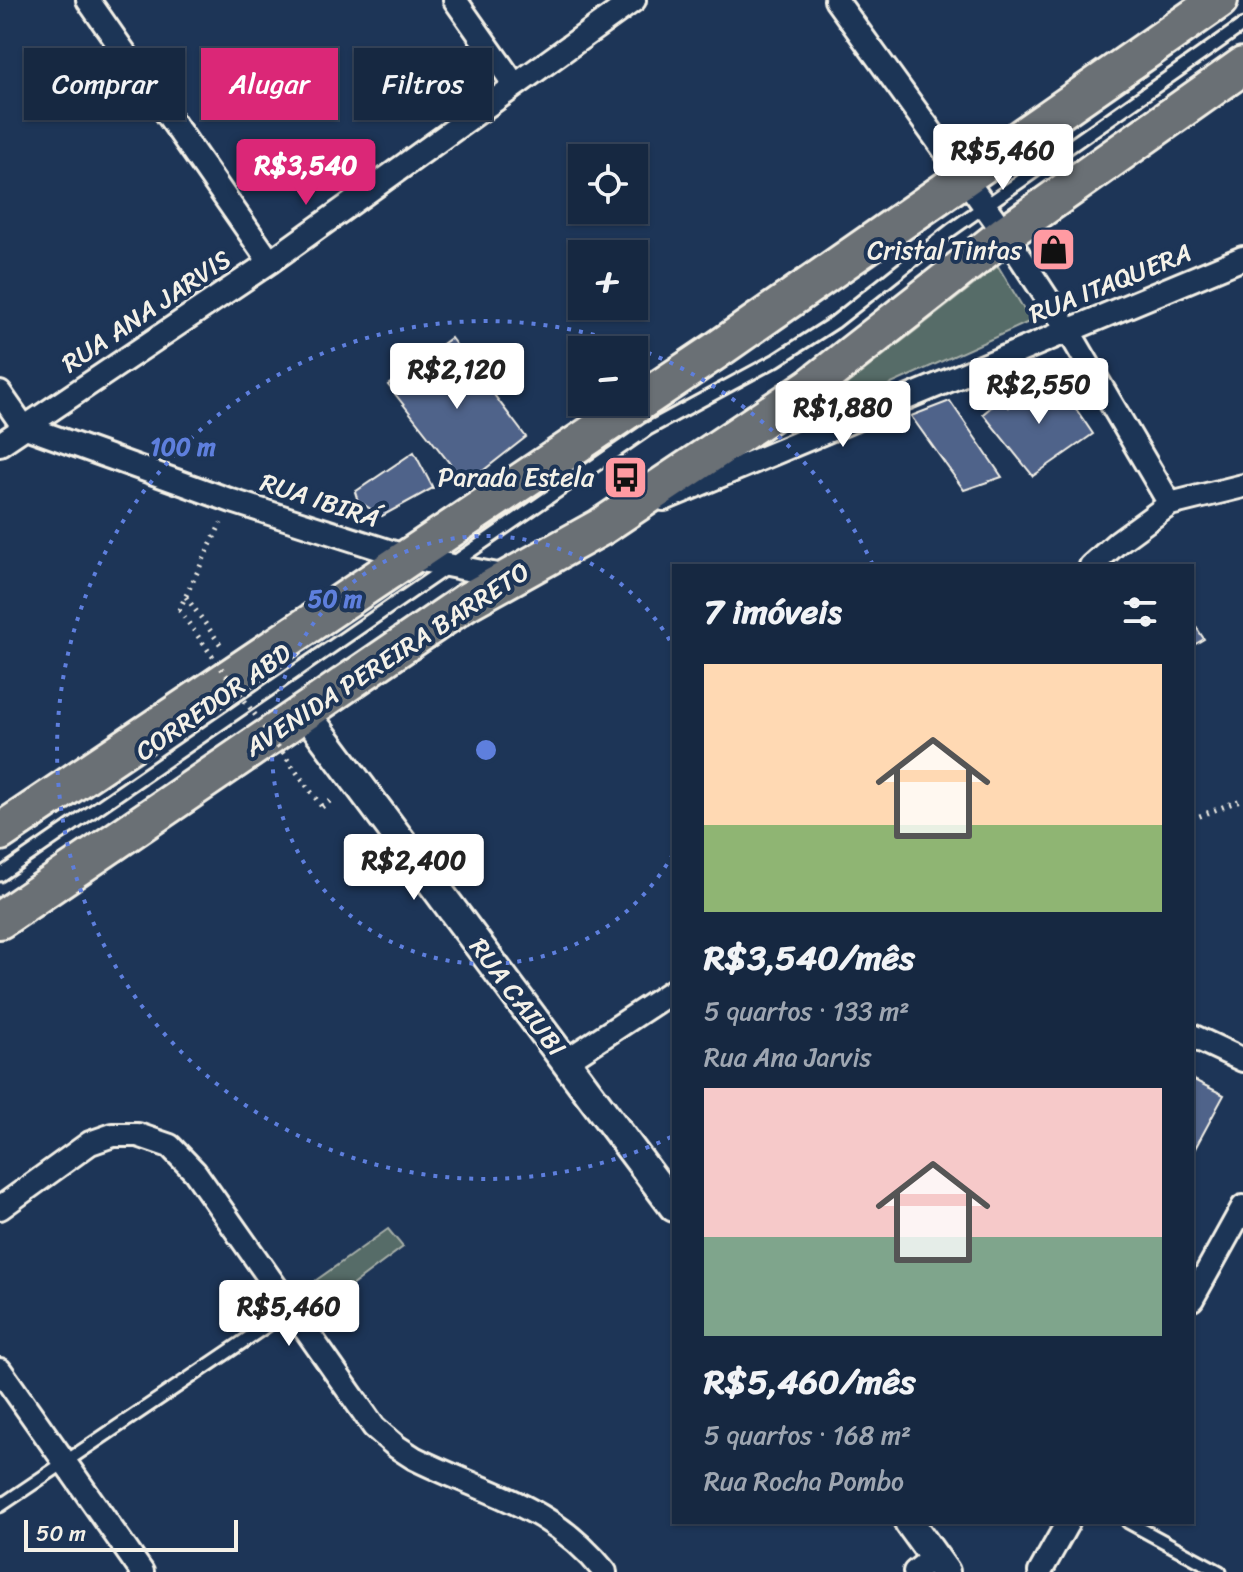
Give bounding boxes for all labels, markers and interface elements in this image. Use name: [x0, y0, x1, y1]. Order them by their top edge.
chip: Comprar: [24, 48, 185, 120]
chip: Alugar: [201, 48, 338, 120]
chip: Filtros: [354, 48, 492, 120]
pin: R$5,460: [929, 124, 1077, 192]
text: R$5,460: [951, 127, 1055, 173]
pin: R$3,540: [232, 139, 380, 207]
text: R$3,540: [254, 142, 358, 188]
map controls: [568, 144, 648, 416]
button: locate: [568, 144, 648, 224]
shop icon: Cristal Tintas: [1029, 226, 1077, 274]
place label: Cristal Tintas: [867, 227, 1023, 273]
street label: RUA ITAQUERA: [1022, 229, 1198, 337]
street label: RUA ANA JARVIS: [52, 237, 240, 385]
button: +: [568, 240, 648, 320]
button: −: [568, 336, 648, 416]
pin: R$2,120: [383, 343, 531, 411]
text: R$2,120: [408, 346, 506, 392]
pin: R$2,550: [965, 358, 1113, 426]
text: R$2,550: [987, 361, 1091, 407]
pin: R$1,880: [769, 381, 917, 449]
text: R$1,880: [793, 384, 893, 430]
text: 100 m: [150, 426, 216, 468]
bus stop icon: Parada Estela: [601, 453, 649, 501]
place label: Parada Estela: [438, 454, 595, 500]
street label: RUA IBIRÁ: [254, 459, 388, 542]
street label: AVENIDA PEREIRA BARRETO: [234, 549, 539, 769]
text: 50 m: [308, 578, 363, 620]
text: 7 imóveis: [704, 582, 842, 642]
icon: filters: [1118, 590, 1162, 634]
street label: CORREDOR ABD: [125, 630, 302, 773]
icon: home: [861, 716, 1005, 860]
centre of rings: [472, 736, 500, 764]
pin: R$2,400: [340, 834, 488, 902]
text: R$2,400: [362, 837, 466, 883]
street label: RUA CAIUBI: [457, 927, 579, 1067]
text: R$3,540/mês: [704, 928, 915, 988]
text: 5 quartos · 133 m²: [704, 988, 909, 1034]
text: Rua Ana Jarvis: [704, 1034, 872, 1080]
icon: home: [861, 1140, 1005, 1284]
pin: R$5,460: [215, 1280, 363, 1348]
text: R$5,460: [237, 1283, 341, 1329]
text: R$5,460/mês: [704, 1352, 916, 1412]
text: 5 quartos · 168 m²: [704, 1412, 911, 1458]
text: Rua Rocha Pombo: [704, 1458, 904, 1504]
text: 50 m: [36, 1514, 86, 1553]
scale bar: [24, 1516, 238, 1552]

